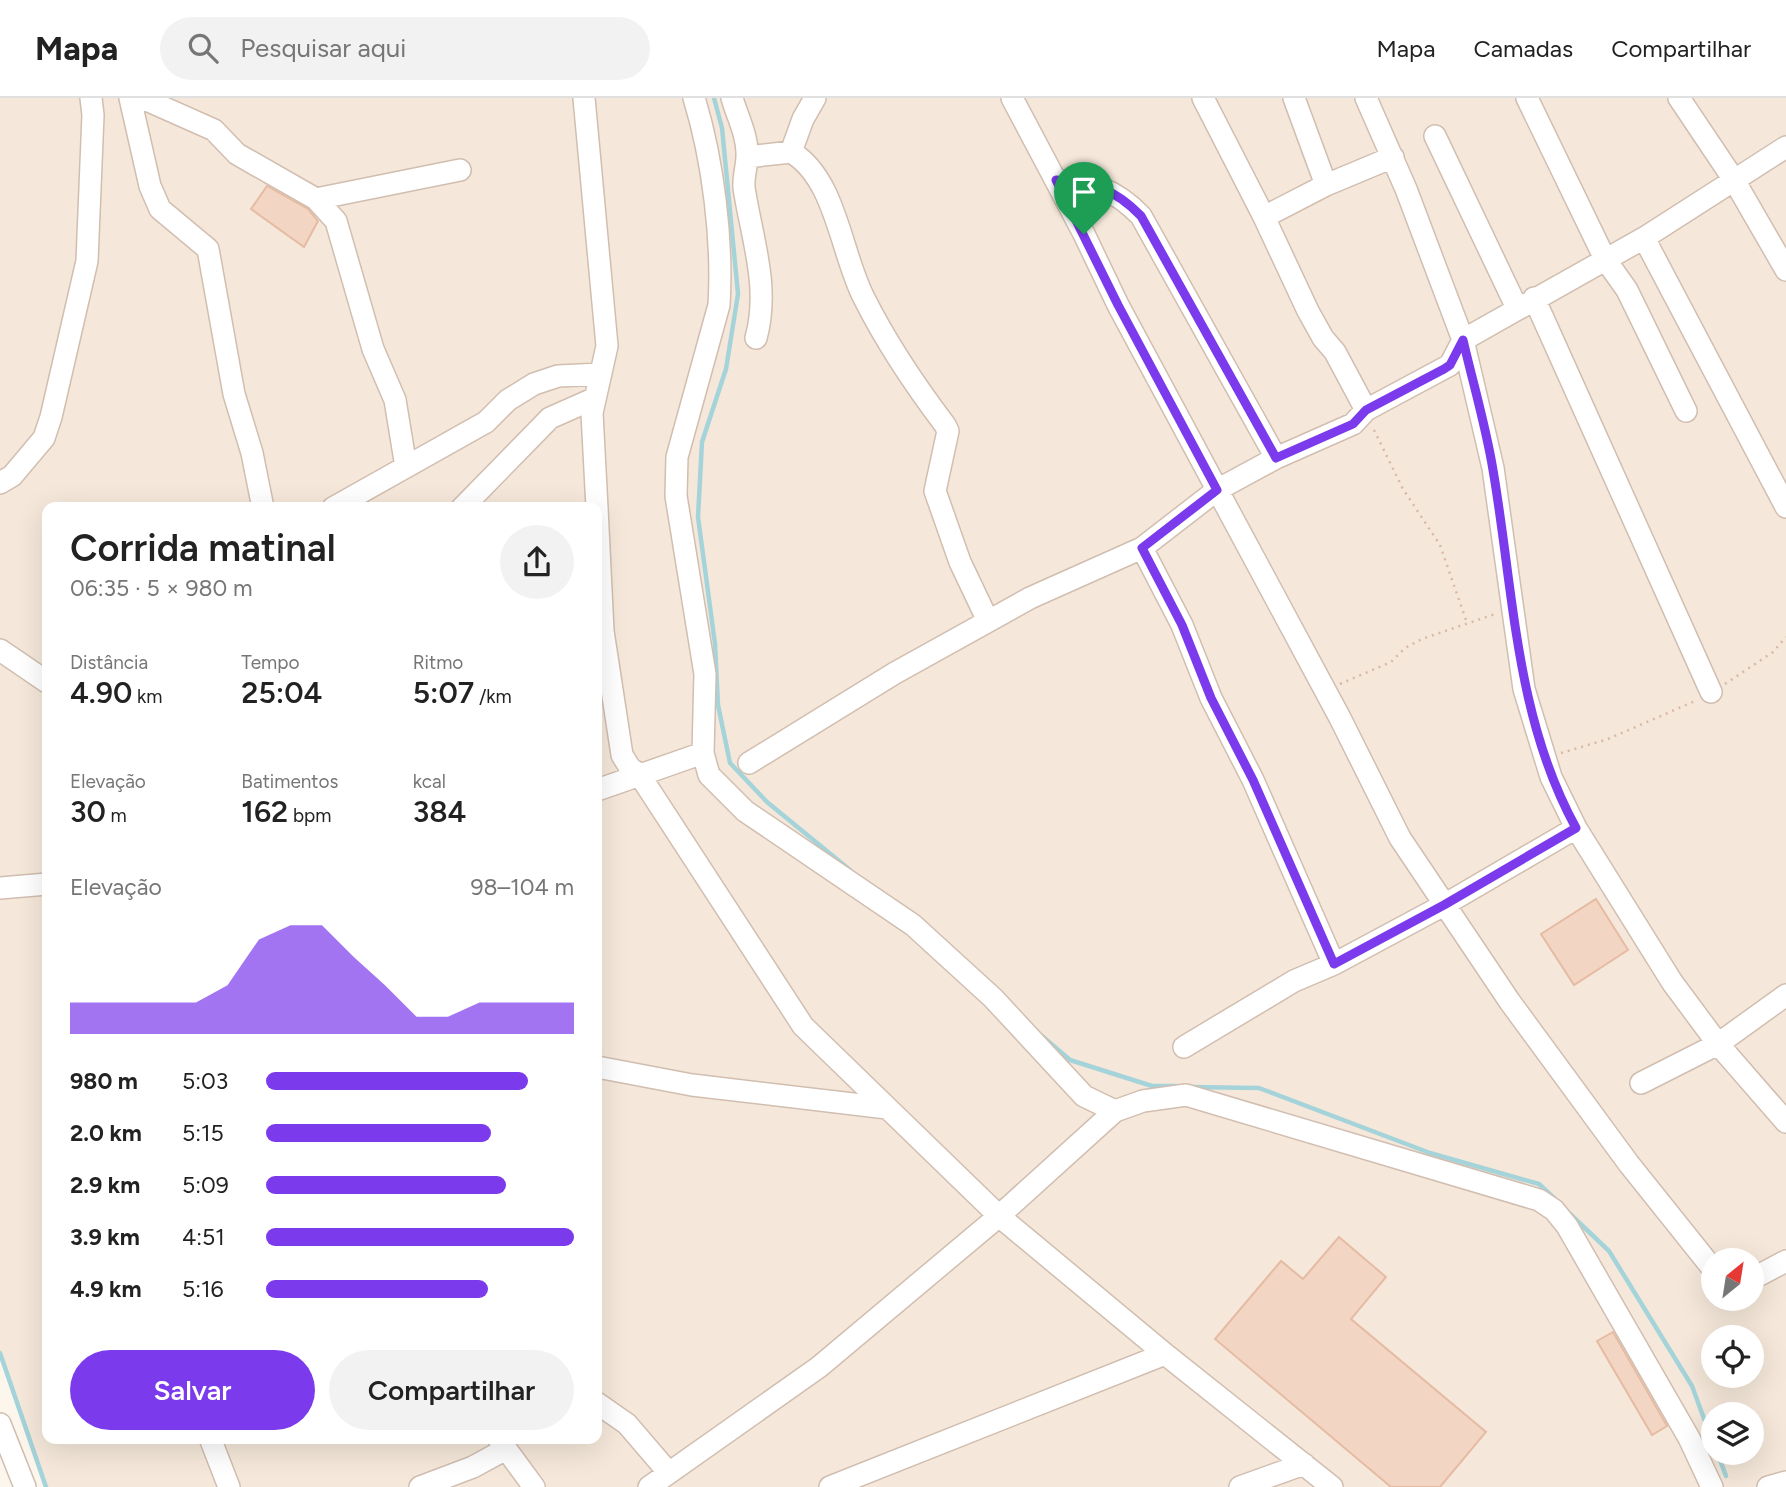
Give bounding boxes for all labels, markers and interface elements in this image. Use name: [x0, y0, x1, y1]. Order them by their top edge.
search box: [160, 17, 650, 80]
text: Mapa: [35, 29, 118, 68]
icon: search: [184, 29, 222, 67]
text: Pesquisar aqui: [240, 32, 406, 64]
text: Mapa: [1376, 34, 1435, 63]
text: Camadas: [1473, 34, 1573, 63]
text: Compartilhar: [1611, 34, 1751, 63]
pin: [1054, 162, 1114, 234]
icon: arrive: [1065, 173, 1103, 211]
text: Corrida matinal: [70, 525, 336, 571]
button: share: [500, 525, 574, 599]
text: 06:35 · 5 × 980 m: [70, 574, 253, 602]
text: Distância: [70, 651, 148, 674]
text: Tempo: [241, 651, 299, 674]
text: Ritmo: [413, 651, 463, 674]
text: 4.90: [70, 674, 132, 711]
text: 25:04: [241, 674, 322, 711]
text: 5:07: [413, 674, 474, 711]
text: km: [132, 685, 162, 708]
text: /km: [474, 685, 512, 708]
text: Elevação: [70, 770, 146, 793]
text: Batimentos: [241, 770, 338, 793]
text: kcal: [413, 770, 446, 793]
text: 30: [70, 793, 106, 830]
text: 162: [241, 793, 288, 830]
text: 384: [413, 793, 466, 830]
text: m: [106, 804, 127, 827]
text: bpm: [288, 804, 331, 827]
text: Elevação: [70, 873, 162, 901]
text: 98–104 m: [470, 873, 574, 901]
text: 980 m: [70, 1067, 138, 1095]
text: 5:03: [182, 1067, 228, 1095]
text: 2.0 km: [70, 1119, 142, 1147]
text: 5:15: [182, 1119, 224, 1147]
text: 2.9 km: [70, 1171, 140, 1199]
text: 5:09: [182, 1171, 229, 1199]
text: 3.9 km: [70, 1223, 140, 1251]
text: 4:51: [182, 1223, 225, 1251]
north arrow: [1701, 1248, 1764, 1311]
map controls: [1701, 1248, 1764, 1465]
text: 4.9 km: [70, 1275, 142, 1303]
text: 5:16: [182, 1275, 224, 1303]
button: locate: [1701, 1325, 1764, 1388]
button: Salvar: [70, 1350, 315, 1430]
button: Compartilhar: [329, 1350, 574, 1430]
button: layers: [1701, 1402, 1764, 1465]

